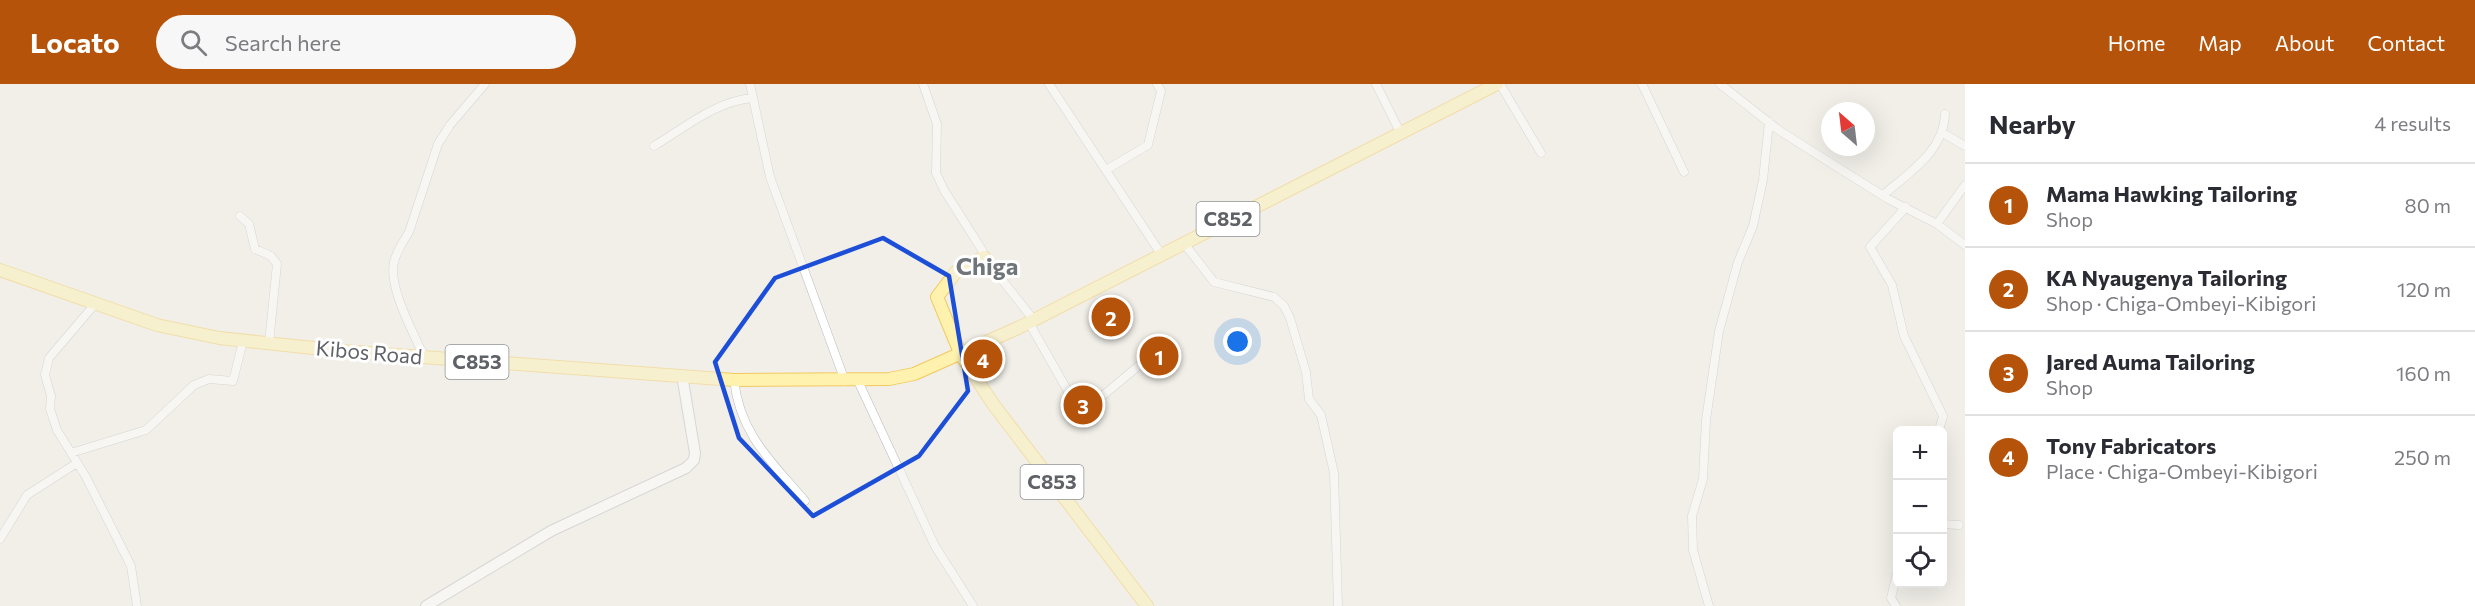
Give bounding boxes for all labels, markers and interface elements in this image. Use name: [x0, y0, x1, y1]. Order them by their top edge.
search box: [156, 15, 576, 69]
text: Locato: [30, 25, 120, 59]
icon: search: [177, 26, 210, 59]
text: Search here: [225, 29, 341, 56]
text: Home: [2108, 30, 2165, 55]
text: Map: [2198, 30, 2242, 55]
text: About: [2275, 30, 2334, 55]
text: Contact: [2367, 30, 2445, 55]
north arrow: [1821, 102, 1875, 156]
text: Nearby: [1989, 108, 2076, 139]
text: 4 results: [2374, 111, 2451, 135]
text: Mama Hawking Tailoring: [2046, 180, 2297, 207]
text: 1: [2004, 193, 2013, 217]
text: 80 m: [2405, 193, 2451, 217]
road number: C852: [1196, 202, 1260, 236]
text: Shop: [2046, 207, 2093, 231]
district label: Chiga: [956, 251, 1018, 280]
text: KA Nyaugenya Tailoring: [2046, 264, 2287, 291]
text: 2: [2003, 277, 2014, 301]
text: 120 m: [2397, 277, 2451, 301]
text: Shop · Chiga-Ombeyi-Kibigori: [2046, 291, 2316, 315]
pin: 2: [1092, 294, 1130, 340]
your location: [1223, 327, 1252, 356]
street label: Kibos Road: [315, 334, 423, 369]
pin: 1: [1140, 334, 1178, 378]
pin: 4: [964, 336, 1002, 382]
road number: C853: [446, 345, 508, 379]
text: Jared Auma Tailoring: [2046, 348, 2255, 375]
text: 3: [2003, 361, 2014, 385]
text: 160 m: [2396, 361, 2451, 385]
text: Shop: [2046, 375, 2093, 399]
pin: 3: [1064, 382, 1102, 428]
map controls: [1893, 426, 1947, 588]
button: +: [1893, 426, 1947, 480]
text: Tony Fabricators: [2046, 432, 2216, 459]
text: 4: [2002, 445, 2015, 469]
text: 250 m: [2394, 445, 2451, 469]
text: Place · Chiga-Ombeyi-Kibigori: [2046, 459, 2318, 483]
road number: C853: [1020, 465, 1084, 499]
button: −: [1893, 480, 1947, 534]
button: locate: [1893, 534, 1947, 588]

